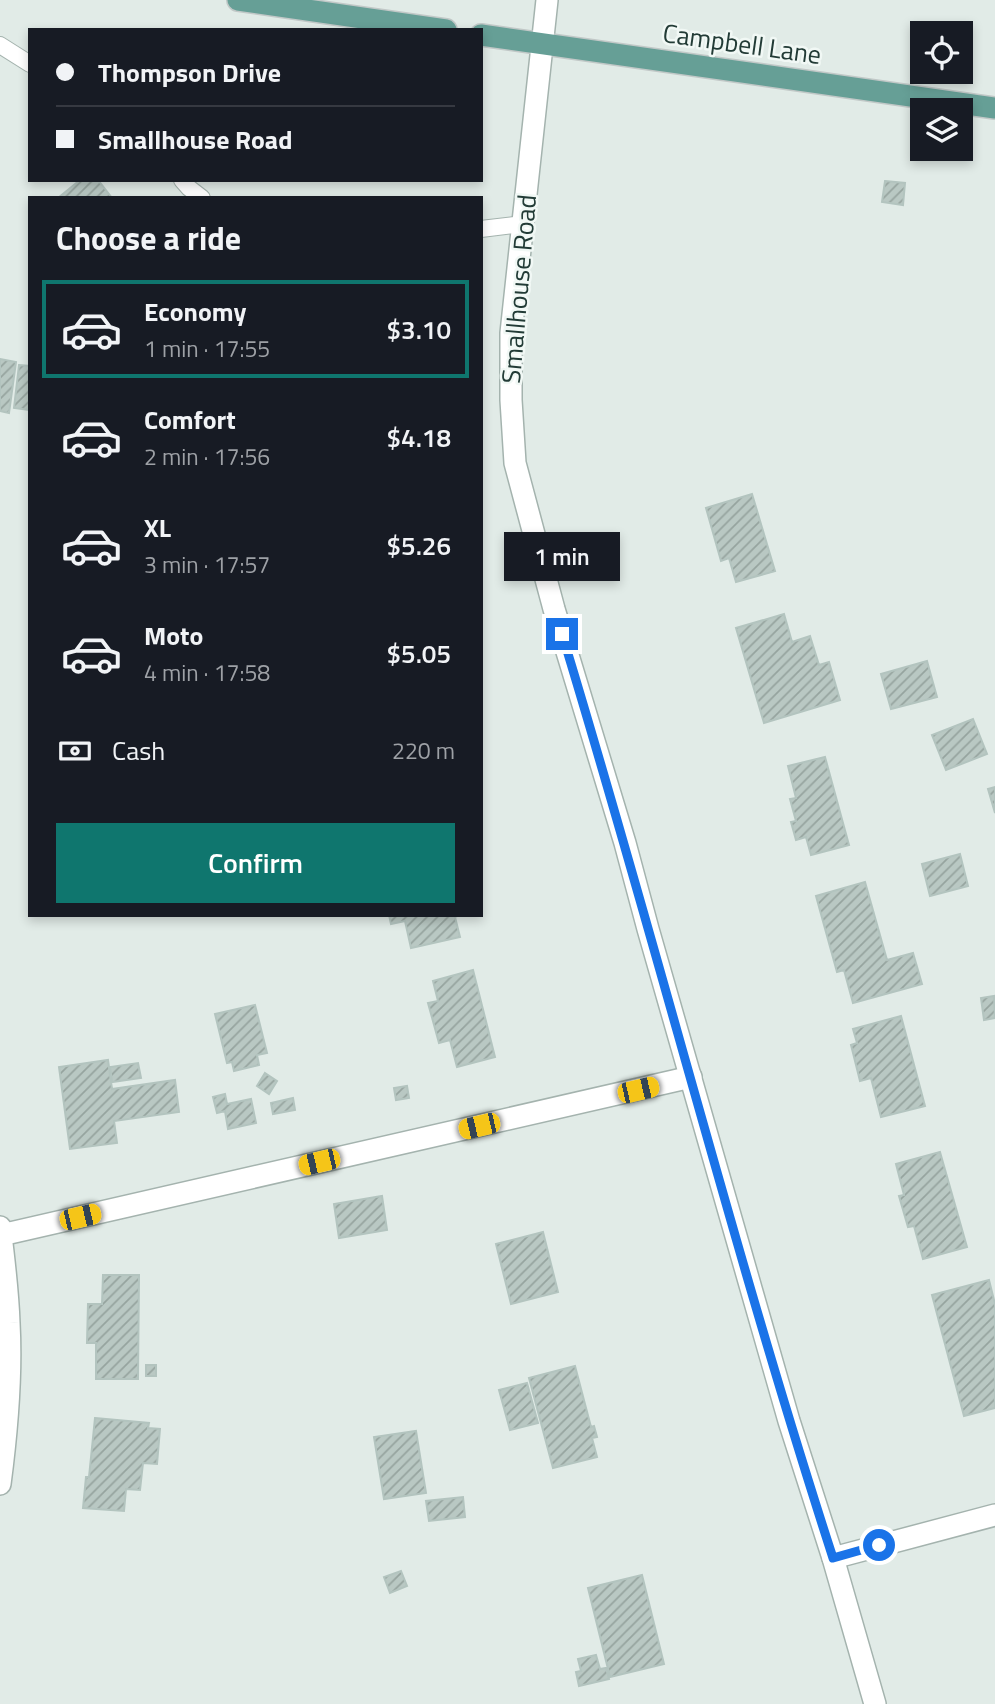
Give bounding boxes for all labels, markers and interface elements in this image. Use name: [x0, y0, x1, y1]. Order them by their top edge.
street label: Campbell Lane: [660, 13, 824, 74]
map controls: [910, 21, 973, 161]
button: locate: [910, 21, 973, 84]
text: Thompson Drive: [98, 53, 281, 92]
button: layers: [910, 98, 973, 161]
text: Smallhouse Road: [98, 120, 292, 159]
street label: Smallhouse Road: [491, 193, 546, 385]
text: Choose a ride: [56, 214, 241, 262]
text: Economy: [144, 292, 246, 331]
icon: car: [60, 298, 123, 361]
text: $3.10: [387, 310, 451, 349]
text: 1 min · 17:55: [144, 331, 270, 366]
text: Comfort: [144, 400, 236, 439]
icon: car: [60, 406, 123, 469]
text: $4.18: [387, 418, 451, 457]
text: 2 min · 17:56: [144, 439, 270, 474]
text: XL: [144, 508, 171, 547]
icon: car: [60, 514, 123, 577]
text: $5.26: [387, 526, 451, 565]
callout: 1 min: [504, 532, 620, 582]
text: 1 min: [534, 539, 590, 574]
text: 3 min · 17:57: [144, 547, 270, 582]
text: Moto: [144, 616, 203, 655]
route end: [546, 618, 578, 650]
icon: car: [60, 622, 123, 685]
text: $5.05: [387, 634, 451, 673]
text: 4 min · 17:58: [144, 655, 270, 690]
text: Cash: [112, 731, 165, 770]
icon: cash: [56, 732, 94, 770]
text: 220 m: [392, 733, 455, 768]
button: Confirm: [56, 823, 455, 903]
car: [616, 1075, 661, 1105]
car: [457, 1111, 502, 1141]
car: [297, 1147, 342, 1177]
car: [58, 1202, 103, 1232]
route start: [863, 1529, 895, 1561]

